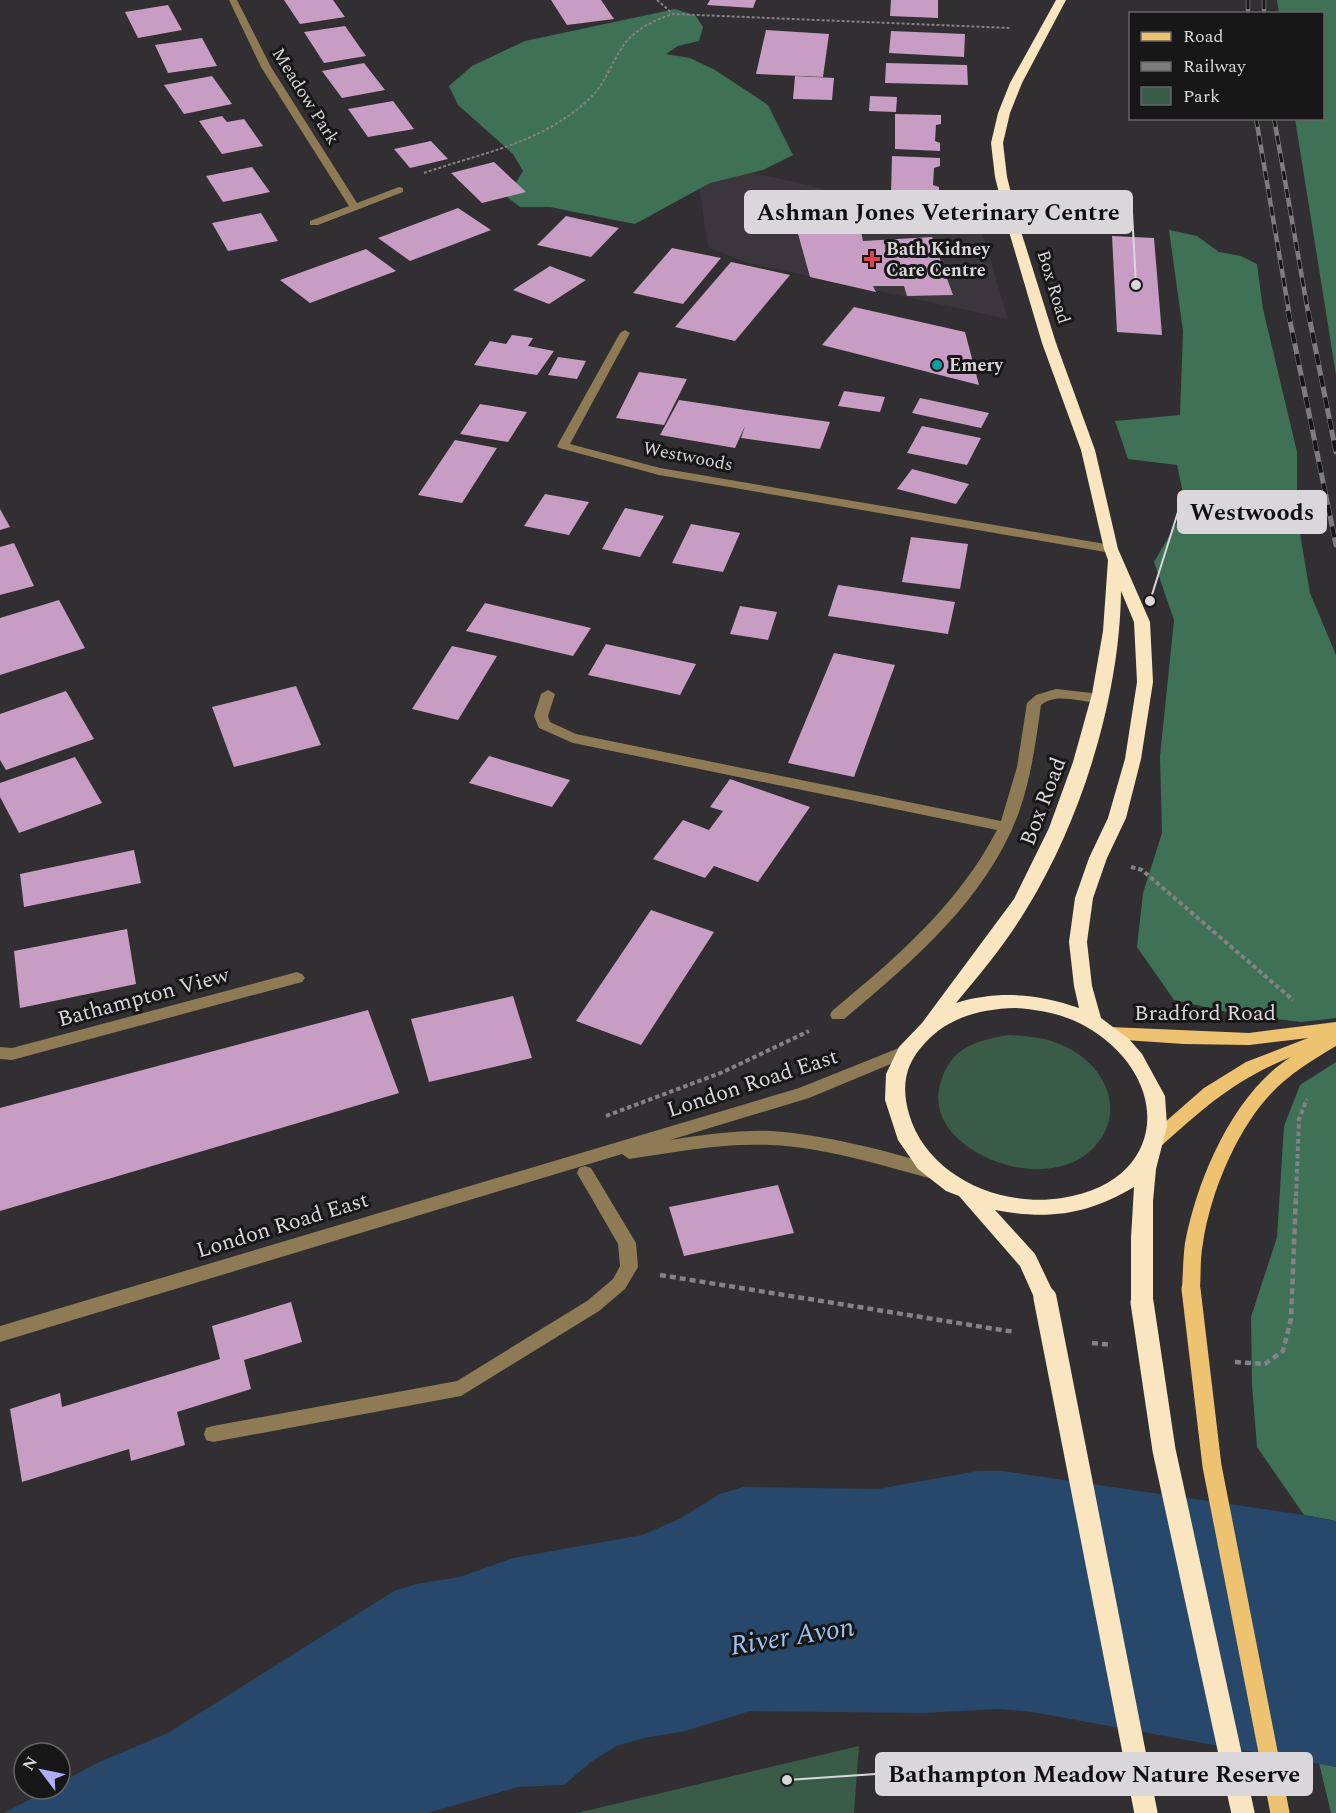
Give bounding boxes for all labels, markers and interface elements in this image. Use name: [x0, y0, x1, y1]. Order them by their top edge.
legend: [1129, 12, 1324, 120]
text: Road: [1183, 23, 1224, 50]
street label: Meadow Park: [265, 43, 346, 150]
text: Railway: [1183, 53, 1247, 80]
text: Park: [1183, 83, 1220, 110]
callout: Ashman Jones Veterinary Centre: [745, 191, 1132, 233]
text: Ashman Jones Veterinary Centre: [756, 195, 1120, 231]
place label: Bath Kidney Care Centre: [886, 236, 991, 284]
street label: Box Road: [1030, 247, 1077, 327]
marker: Bath Kidney Care Centre: [863, 250, 881, 268]
place label: Emery: [949, 352, 1004, 379]
marker: Emery: [930, 358, 944, 372]
street label: Westwoods: [641, 435, 735, 478]
callout: Westwoods: [1178, 491, 1326, 533]
text: Westwoods: [1190, 495, 1314, 531]
street label: Box Road: [1011, 753, 1075, 851]
street label: Bathampton View: [54, 958, 234, 1036]
street label: Bradford Road: [1134, 997, 1276, 1030]
street label: London Road East: [663, 1040, 843, 1127]
street label: London Road East: [192, 1184, 373, 1267]
water label: River Avon: [727, 1605, 858, 1668]
north arrow: [12, 1741, 72, 1801]
text: N: [16, 1752, 44, 1775]
callout: Bathampton Meadow Nature Reserve: [876, 1753, 1312, 1795]
text: Bathampton Meadow Nature Reserve: [888, 1757, 1300, 1793]

